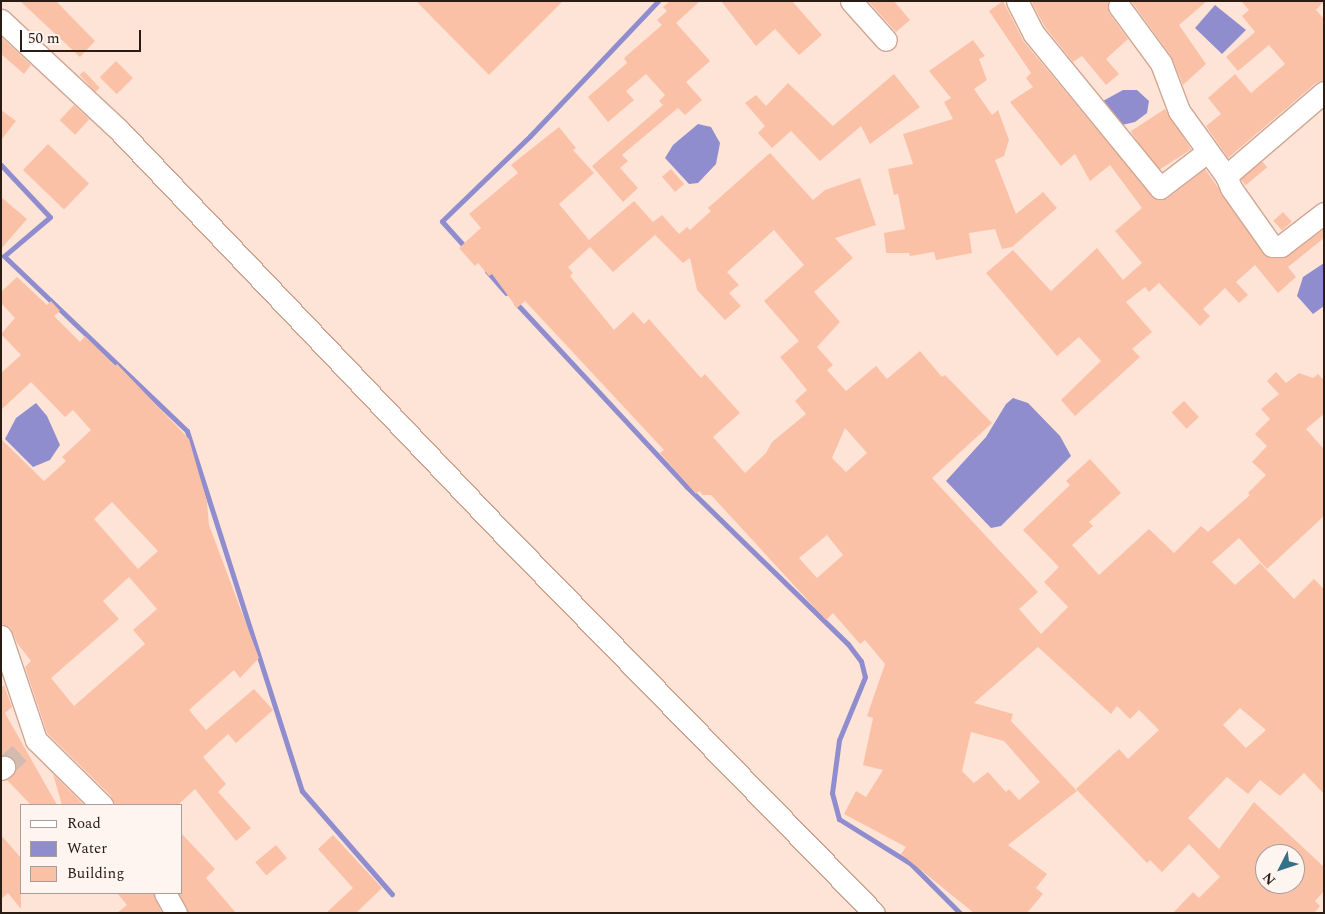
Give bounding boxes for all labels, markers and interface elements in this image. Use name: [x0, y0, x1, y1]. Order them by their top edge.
scale bar: [22, 20, 144, 52]
text: 50 m: [28, 27, 60, 50]
legend: [20, 804, 182, 894]
text: Road: [67, 812, 101, 835]
text: Water: [67, 837, 107, 860]
north arrow: [1255, 844, 1305, 894]
text: Building: [67, 862, 124, 885]
text: N: [1257, 867, 1281, 890]

